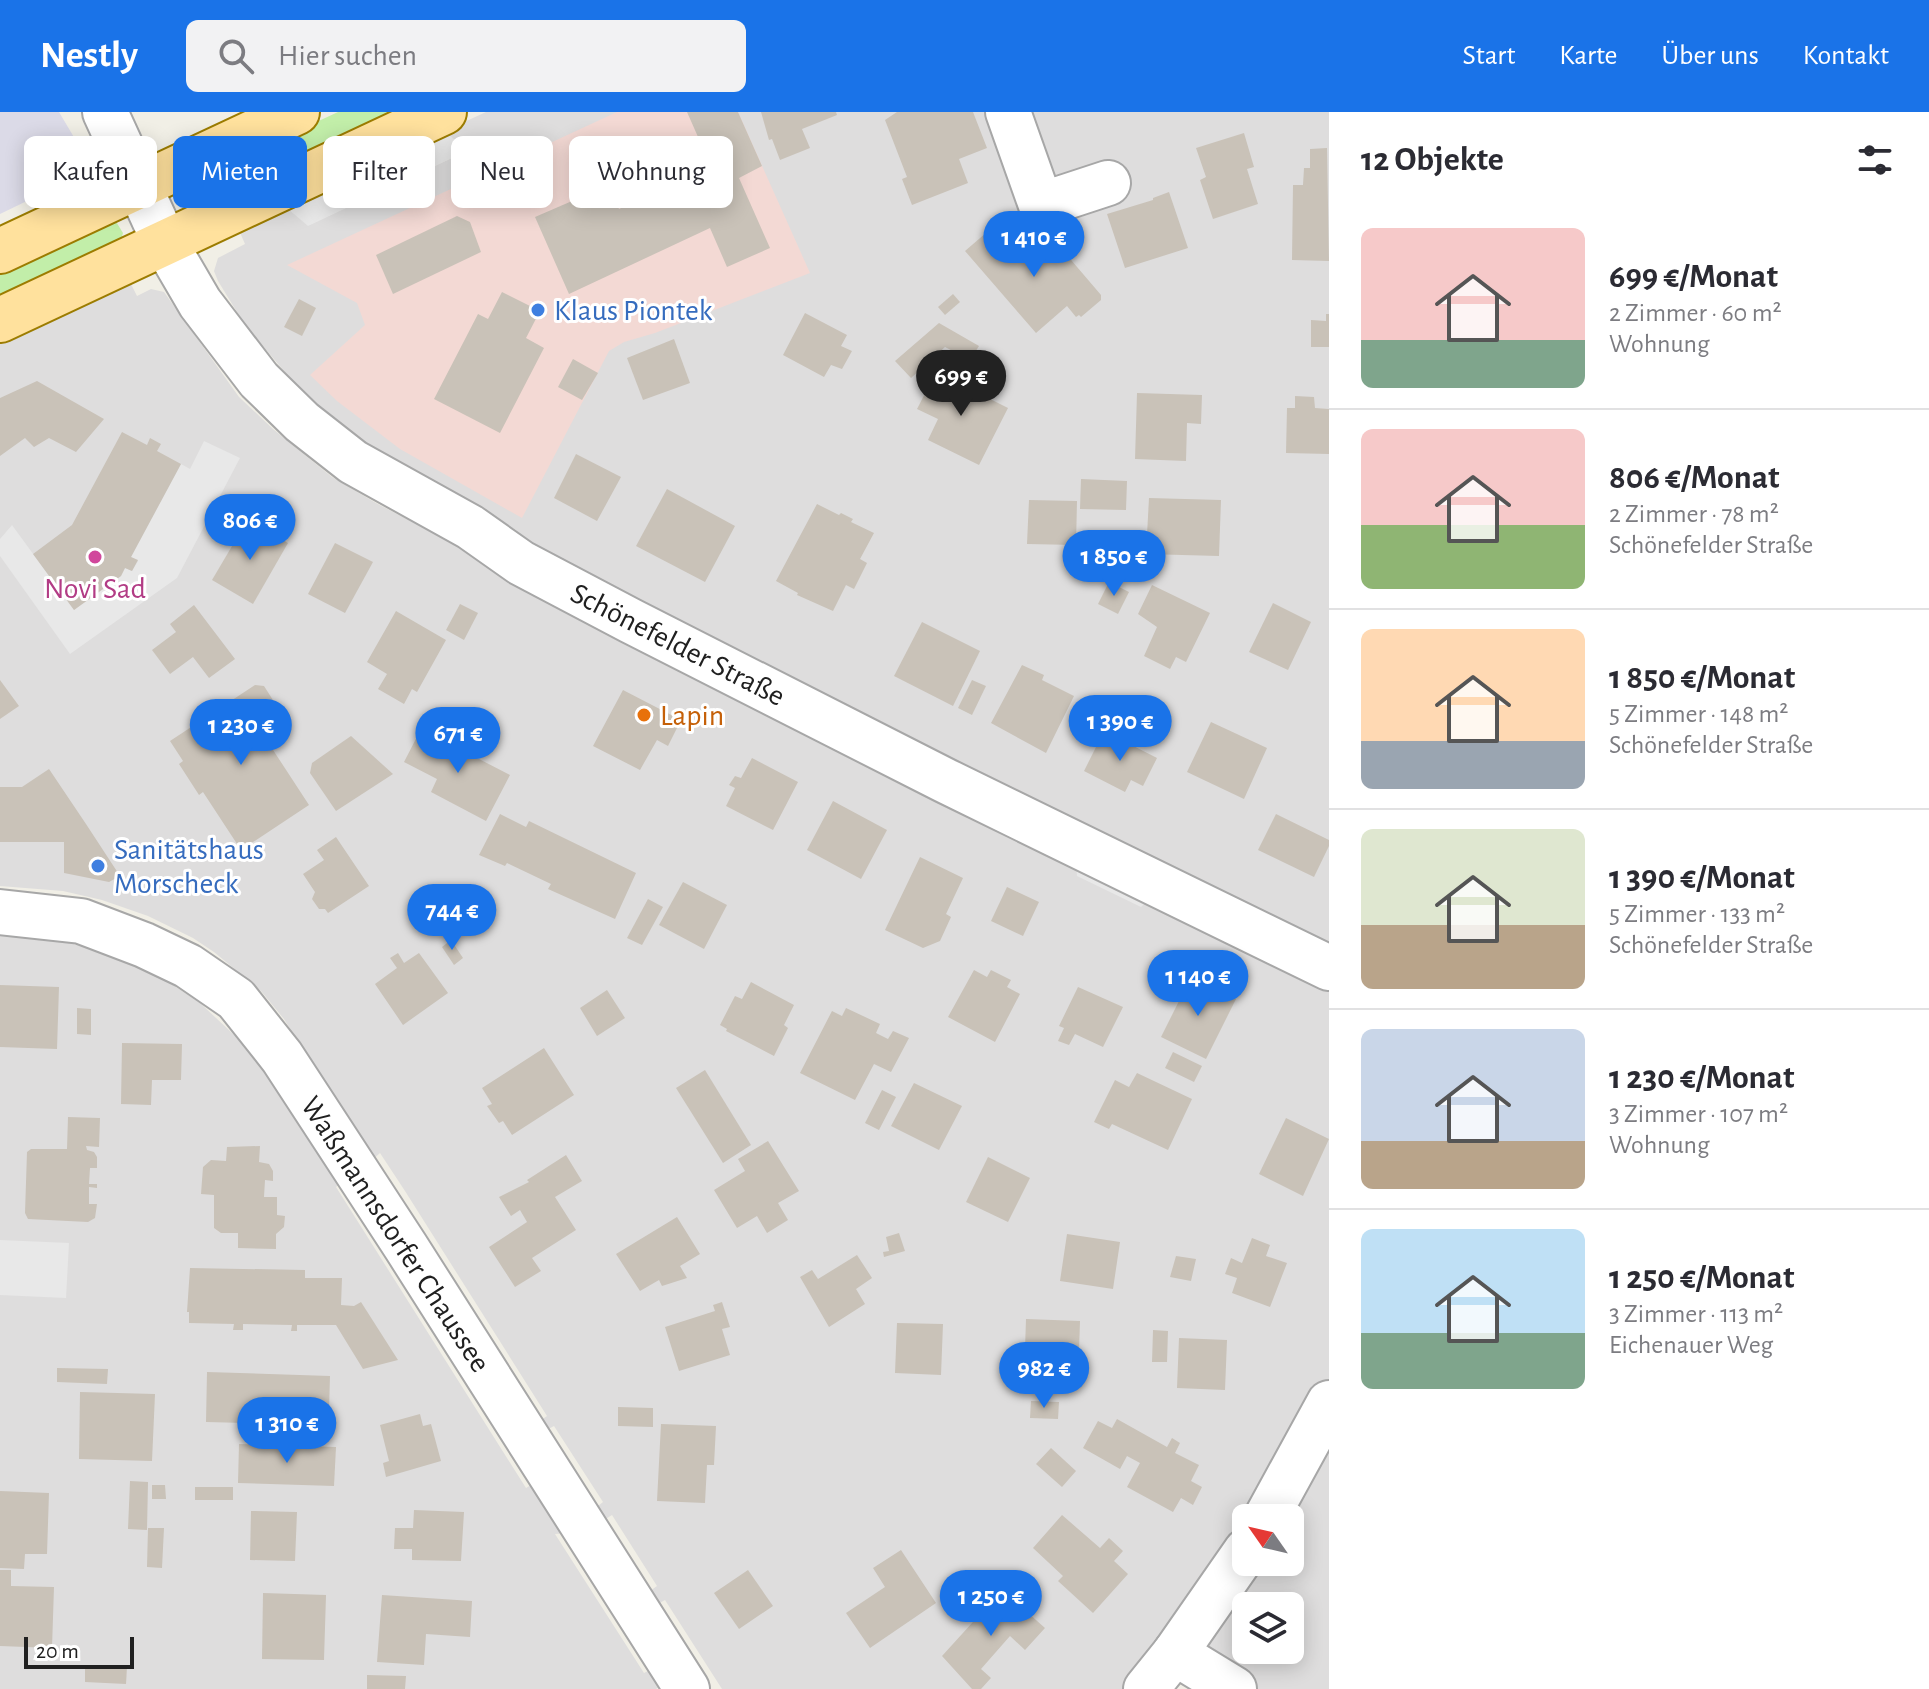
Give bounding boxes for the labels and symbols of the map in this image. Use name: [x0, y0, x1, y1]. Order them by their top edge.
pin: 1 410 €: [960, 211, 1108, 279]
place label: Klaus Piontek: [554, 296, 713, 326]
marker: Klaus Piontek: [529, 301, 547, 319]
pin: 699 €: [905, 350, 1017, 418]
pin: 806 €: [194, 494, 306, 562]
pin: 1 850 €: [1040, 530, 1188, 598]
marker: Novi Sad: [86, 548, 104, 566]
place label: Novi Sad: [44, 574, 146, 604]
street label: Schönefelder Straße: [566, 578, 789, 712]
pin: 1 390 €: [1046, 695, 1194, 763]
pin: 1 230 €: [167, 699, 315, 767]
place label: Lapin: [660, 701, 724, 731]
marker: Lapin: [635, 706, 653, 724]
pin: 671 €: [402, 707, 514, 775]
place label: Sanitätshaus Morscheck: [114, 835, 264, 899]
marker: Sanitätshaus Morscheck: [89, 857, 107, 875]
pin: 744 €: [396, 884, 508, 952]
pin: 1 140 €: [1124, 950, 1272, 1018]
street label: Waßmannsdorfer Chaussee: [295, 1091, 495, 1378]
pin: 982 €: [988, 1342, 1100, 1410]
pin: 1 310 €: [213, 1397, 361, 1465]
north arrow: [1232, 1504, 1304, 1576]
pin: 1 250 €: [917, 1570, 1065, 1638]
scale bar: [24, 1633, 134, 1669]

